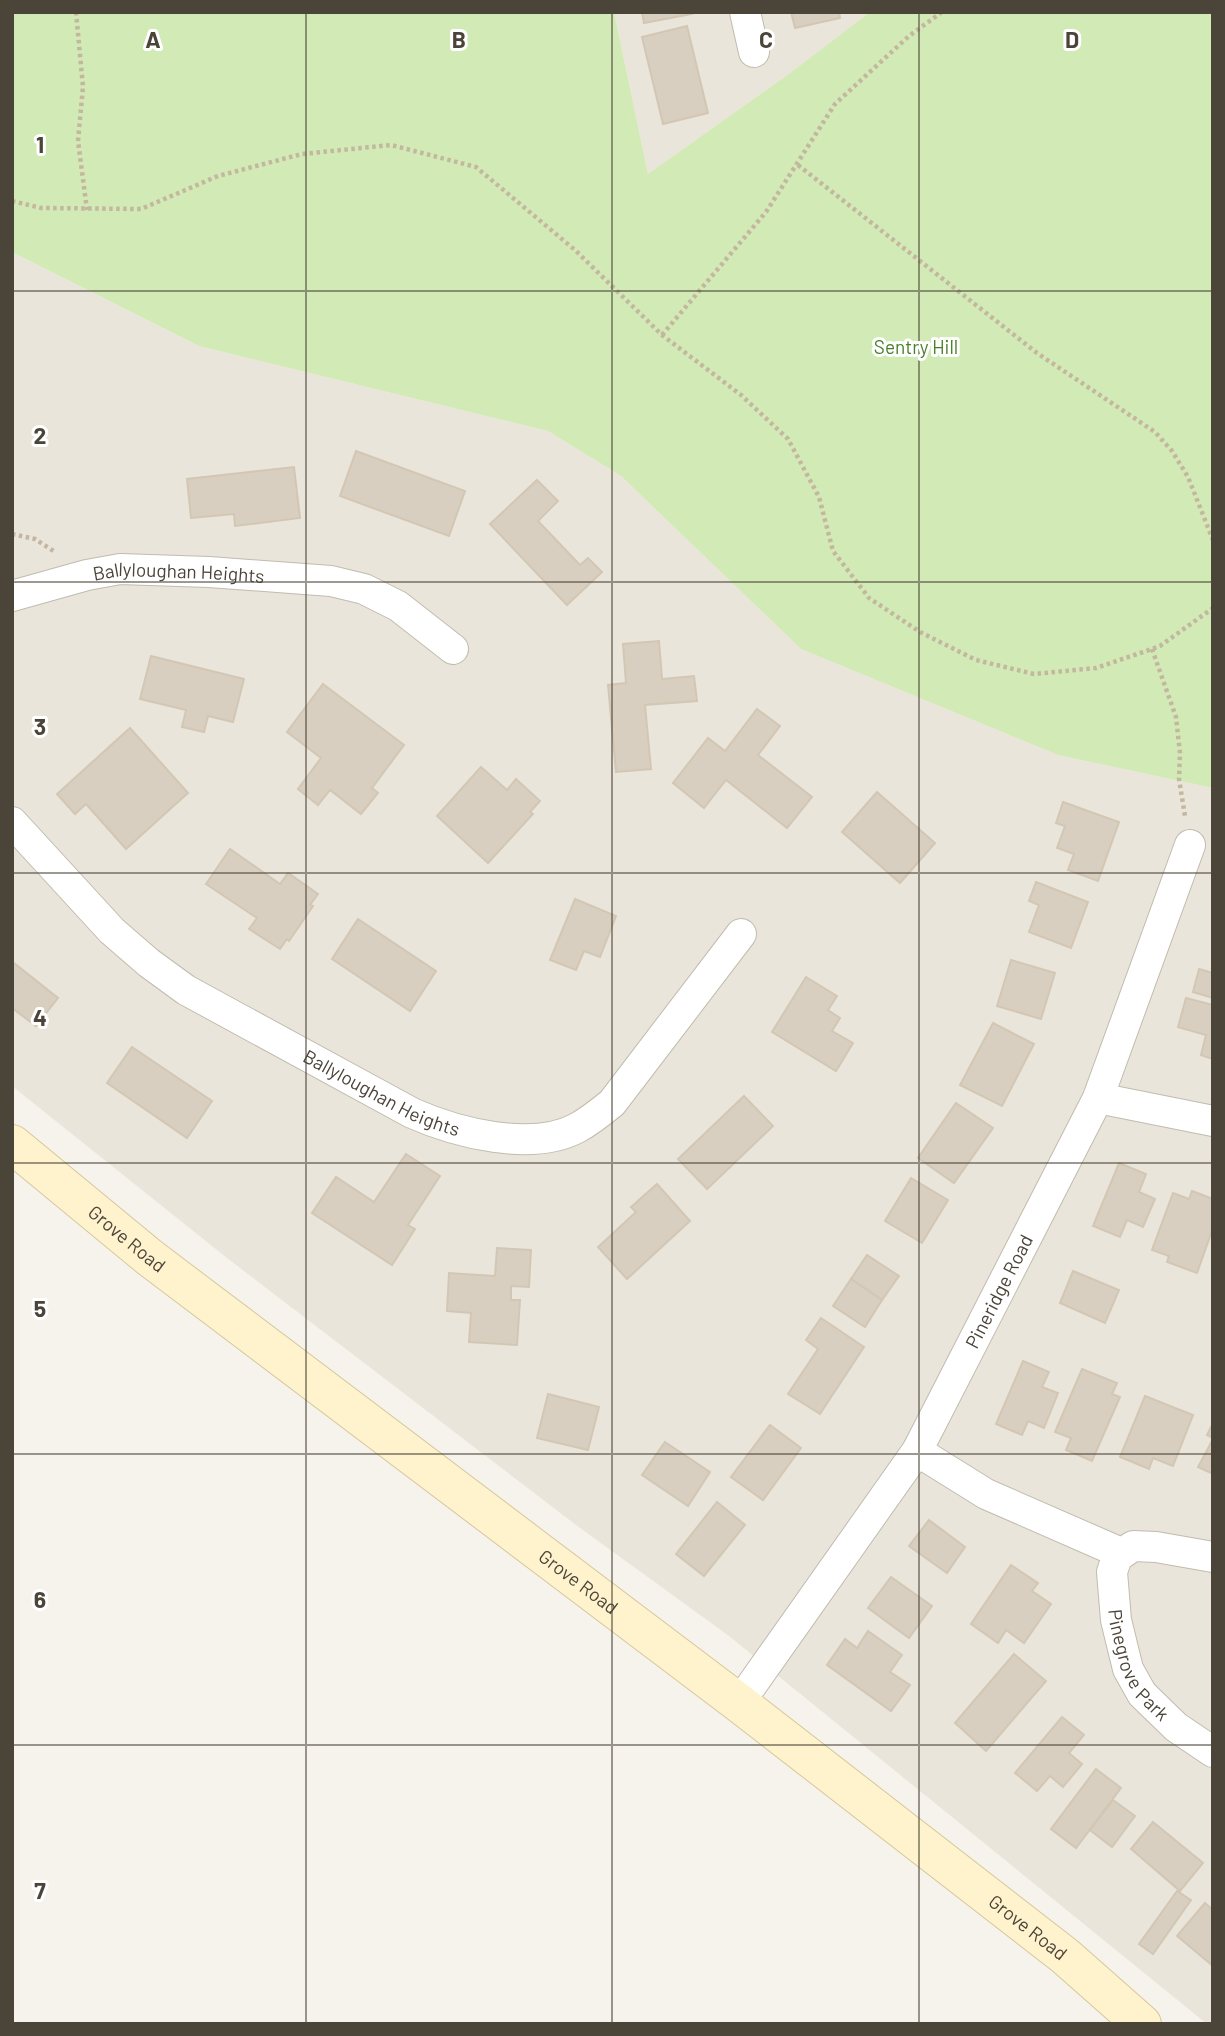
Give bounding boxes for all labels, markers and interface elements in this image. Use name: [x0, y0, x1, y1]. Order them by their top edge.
text: A: [145, 25, 161, 53]
text: B: [452, 25, 466, 53]
text: C: [759, 25, 773, 53]
text: D: [1065, 25, 1079, 53]
text: 1: [36, 130, 44, 158]
park label: Sentry Hill: [874, 335, 958, 358]
text: 2: [34, 421, 46, 449]
street label: Ballyloughan Heights: [91, 557, 265, 587]
text: 3: [34, 712, 46, 740]
text: 4: [33, 1003, 47, 1031]
street label: Ballyloughan Heights: [300, 1044, 462, 1140]
street label: Grove Road: [84, 1200, 171, 1277]
street label: Pineridge Road: [960, 1230, 1037, 1352]
text: 5: [34, 1294, 46, 1322]
street label: Grove Road: [535, 1544, 623, 1619]
text: 6: [34, 1585, 46, 1613]
street label: Pinegrove Park: [1104, 1608, 1174, 1725]
text: 7: [34, 1876, 46, 1904]
street label: Grove Road: [984, 1889, 1072, 1965]

